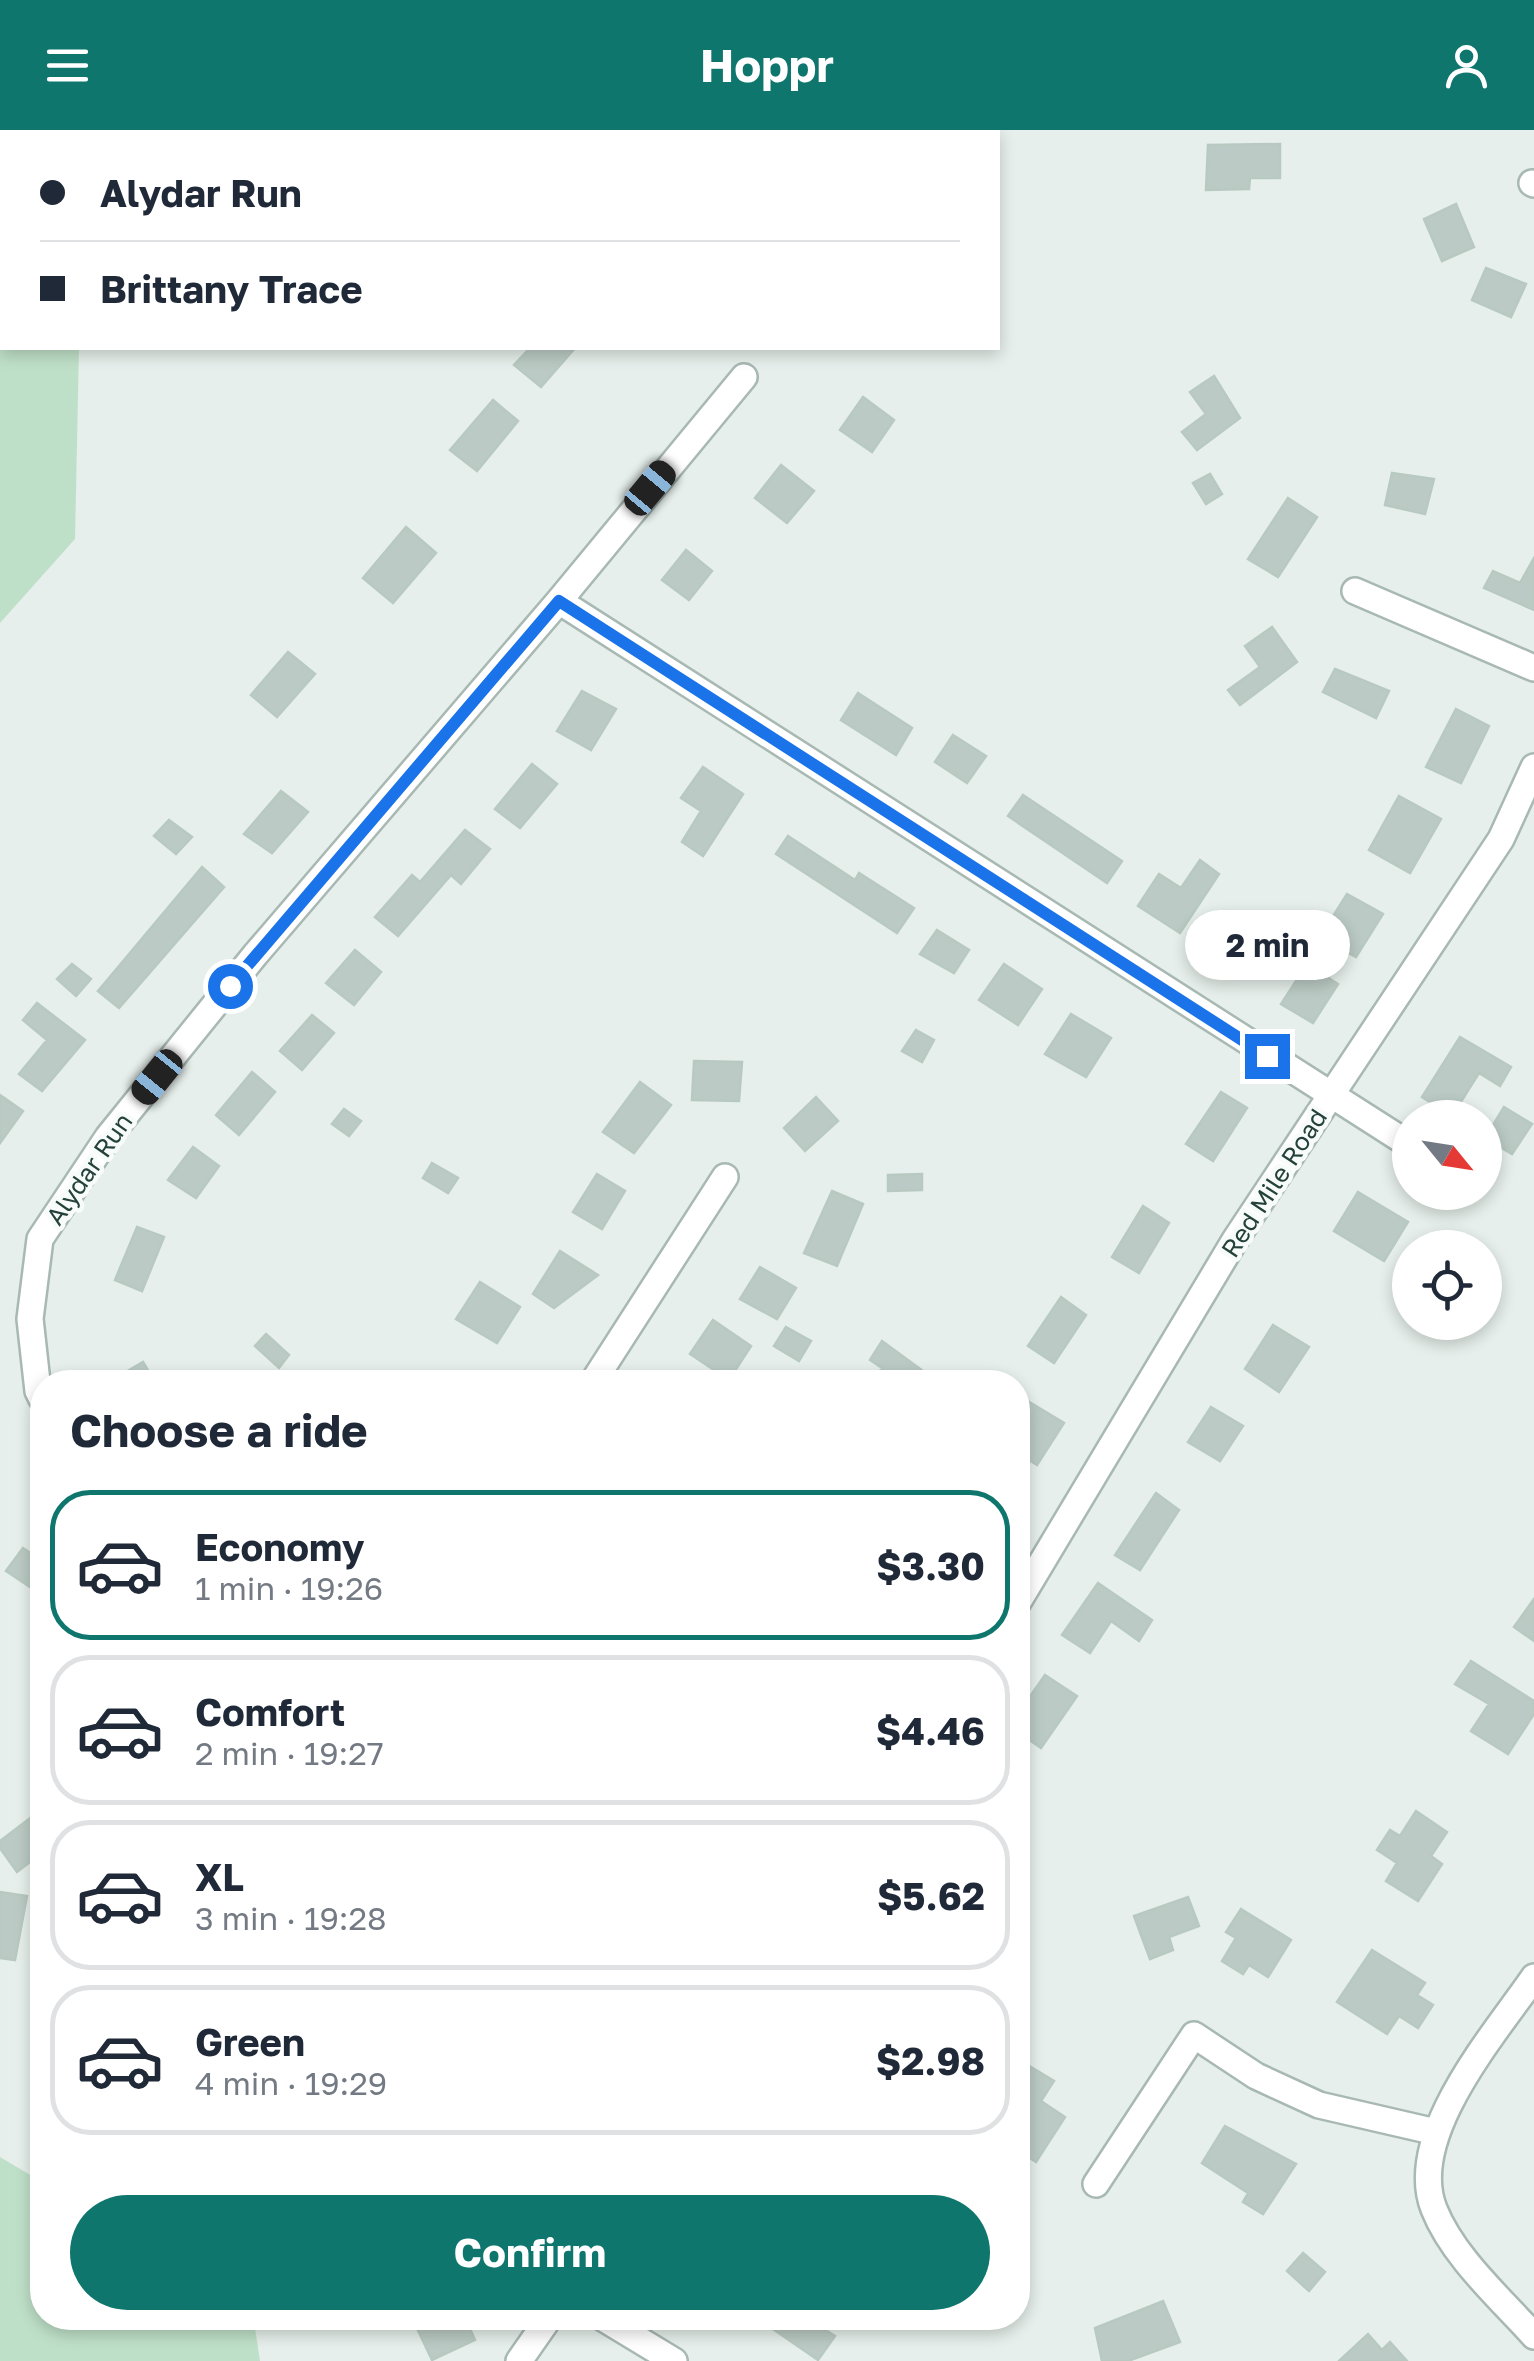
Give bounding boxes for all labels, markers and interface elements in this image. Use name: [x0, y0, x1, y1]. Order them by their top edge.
icon: menu: [40, 38, 95, 93]
text: Hoppr: [700, 38, 834, 92]
icon: person: [1439, 38, 1494, 93]
text: Alydar Run: [100, 170, 302, 215]
text: Brittany Trace: [100, 266, 363, 311]
car: [619, 455, 681, 521]
callout: 2 min: [1184, 911, 1350, 981]
text: 2 min: [1226, 926, 1309, 964]
route start: [208, 964, 253, 1009]
route end: [1245, 1034, 1290, 1079]
car: [126, 1044, 188, 1110]
north arrow: [1392, 1100, 1502, 1210]
map controls: [1392, 1100, 1502, 1340]
street label: Red Mile Road: [1214, 1103, 1333, 1263]
street label: Alydar Run: [39, 1107, 139, 1231]
button: locate: [1392, 1230, 1502, 1340]
text: Choose a ride: [70, 1403, 368, 1457]
icon: car: [75, 1520, 165, 1610]
text: Economy: [195, 1524, 364, 1569]
text: $3.30: [876, 1543, 985, 1588]
text: 1 min · 19:26: [195, 1569, 383, 1607]
icon: car: [75, 1685, 165, 1775]
text: Comfort: [195, 1689, 345, 1734]
text: $4.46: [876, 1708, 985, 1753]
text: 2 min · 19:27: [195, 1734, 384, 1772]
icon: car: [75, 1850, 165, 1940]
text: XL: [195, 1854, 244, 1899]
text: $5.62: [877, 1873, 985, 1918]
text: 3 min · 19:28: [195, 1899, 386, 1937]
icon: car: [75, 2015, 165, 2105]
text: Green: [195, 2019, 305, 2064]
text: $2.98: [876, 2038, 985, 2083]
text: 4 min · 19:29: [195, 2064, 387, 2102]
button: Confirm: [70, 2195, 990, 2310]

